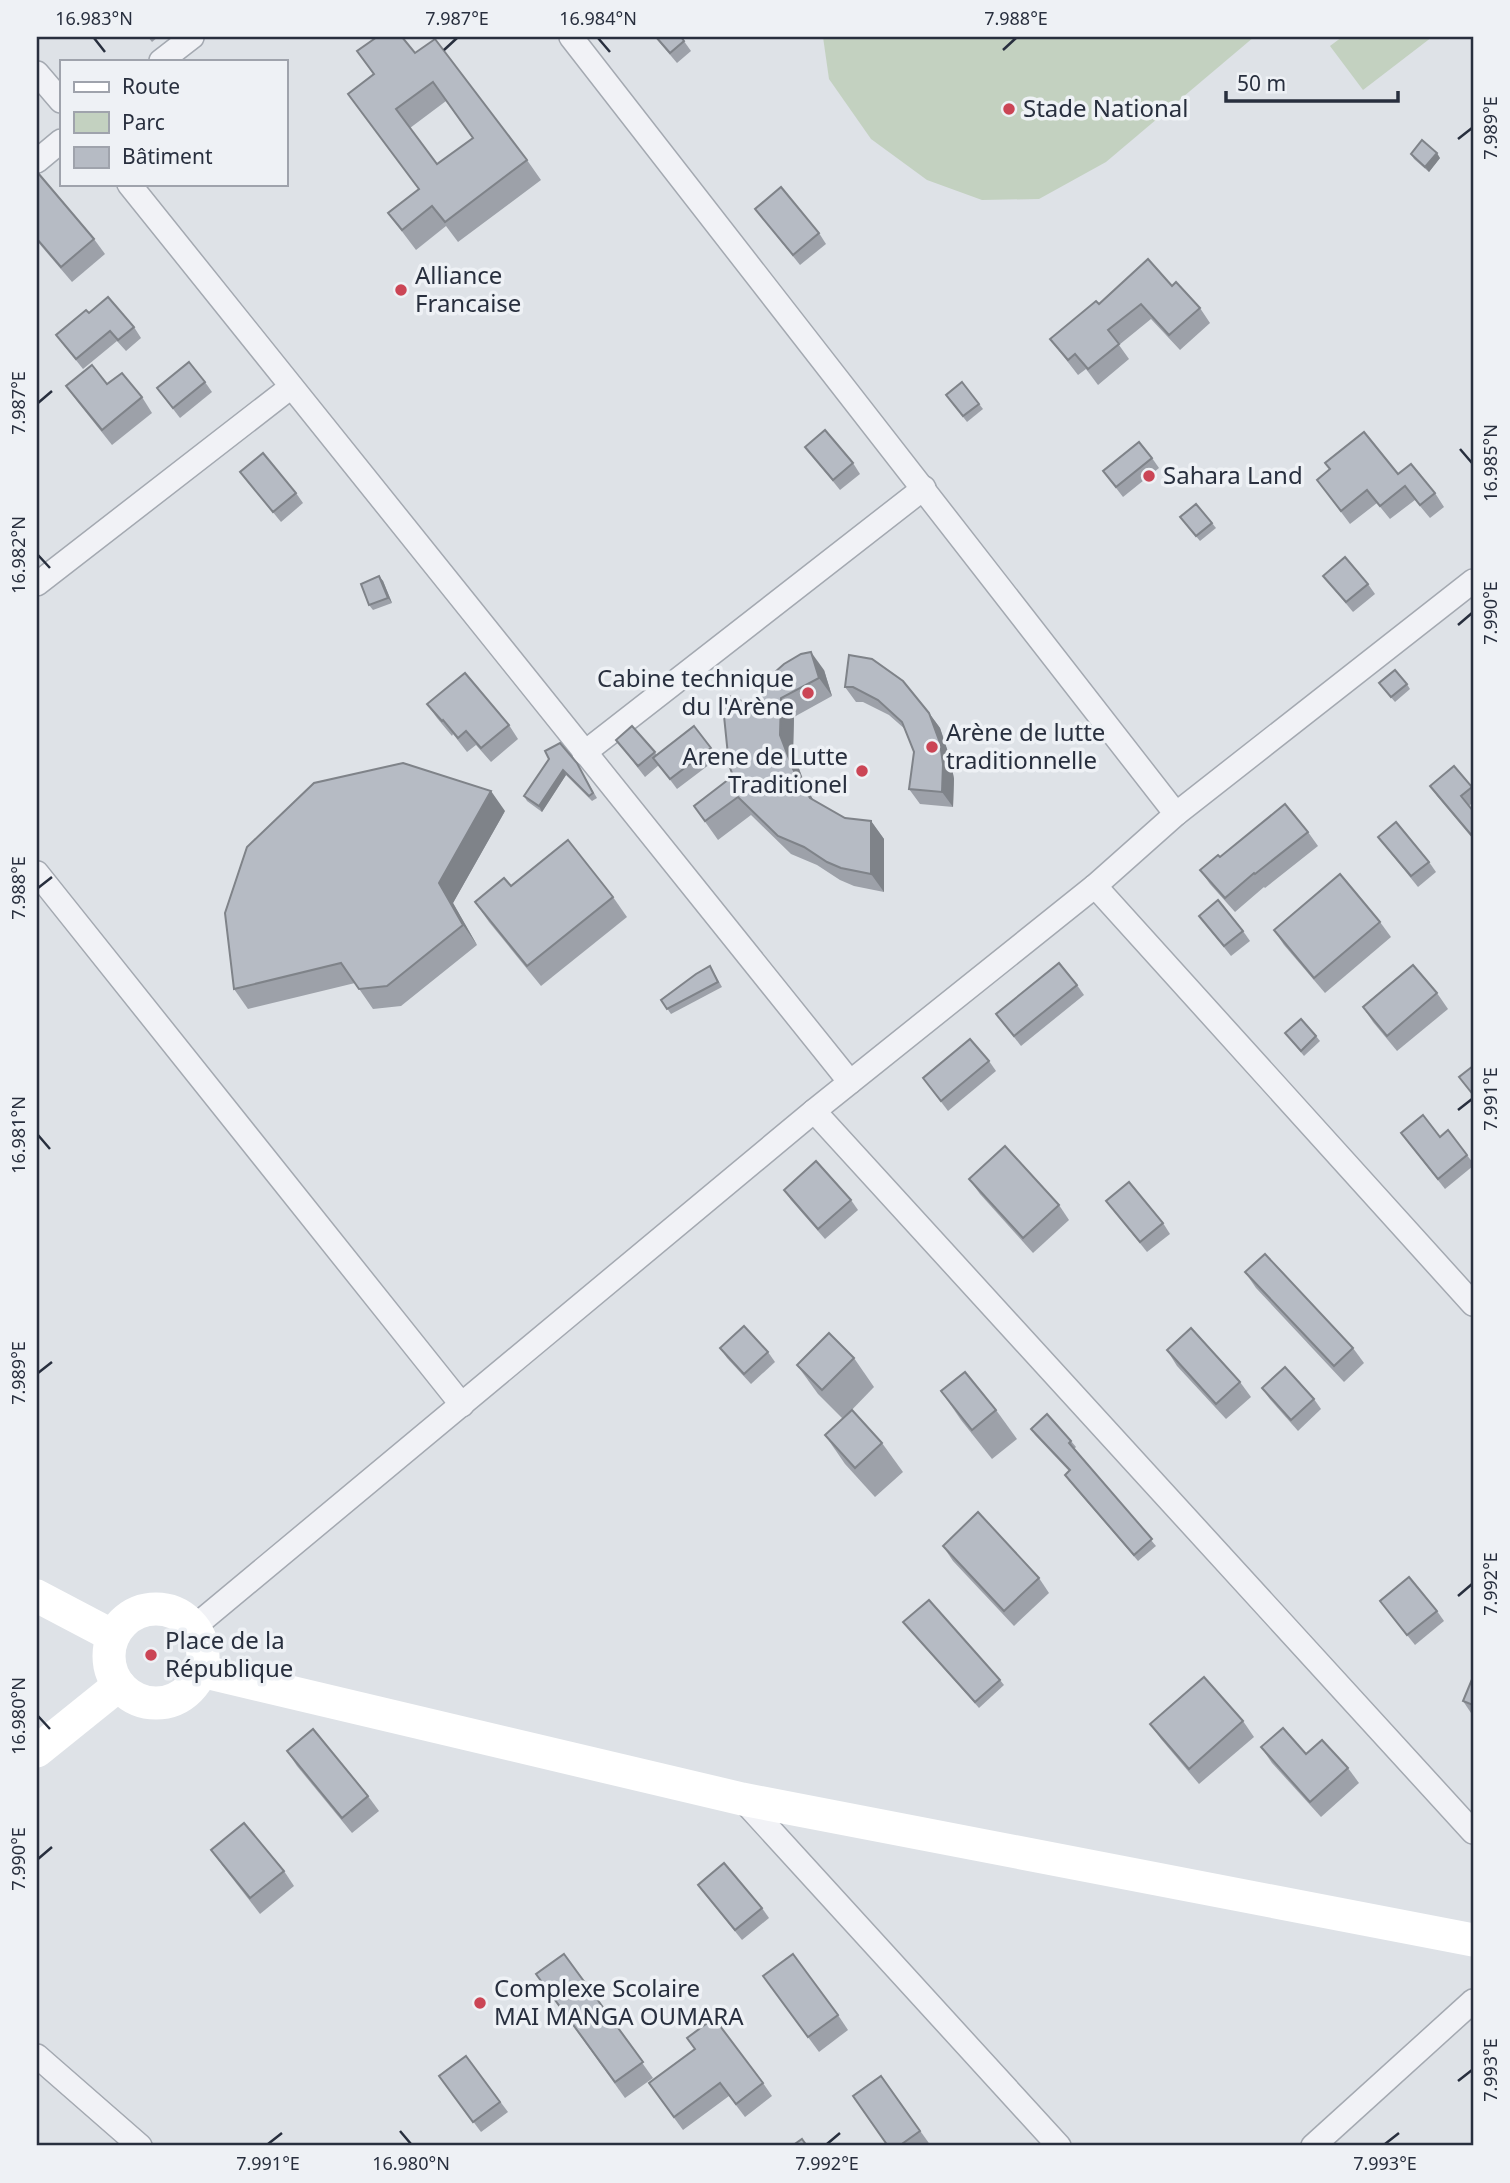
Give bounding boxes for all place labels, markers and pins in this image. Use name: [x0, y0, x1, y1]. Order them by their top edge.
place label: Stade National: [1023, 91, 1188, 124]
marker: Stade National: [1001, 101, 1017, 117]
place label: Alliance Francaise: [415, 258, 521, 319]
marker: Alliance Francaise: [393, 282, 409, 298]
place label: Sahara Land: [1163, 458, 1303, 491]
marker: Sahara Land: [1141, 468, 1157, 484]
place label: Cabine technique du l'Arène: [597, 661, 794, 722]
marker: Cabine technique du l'Arène: [800, 685, 816, 701]
place label: Arène de lutte traditionnelle: [946, 715, 1105, 776]
place label: Arene de Lutte Traditionel: [682, 739, 848, 800]
marker: Arène de lutte traditionnelle: [924, 739, 940, 755]
marker: Arene de Lutte Traditionel: [854, 763, 870, 779]
place label: Place de la République: [165, 1623, 293, 1684]
marker: Place de la République: [143, 1647, 159, 1663]
place label: Complexe Scolaire MAI MANGA OUMARA: [494, 1971, 744, 2032]
marker: Complexe Scolaire MAI MANGA OUMARA: [472, 1995, 488, 2011]

